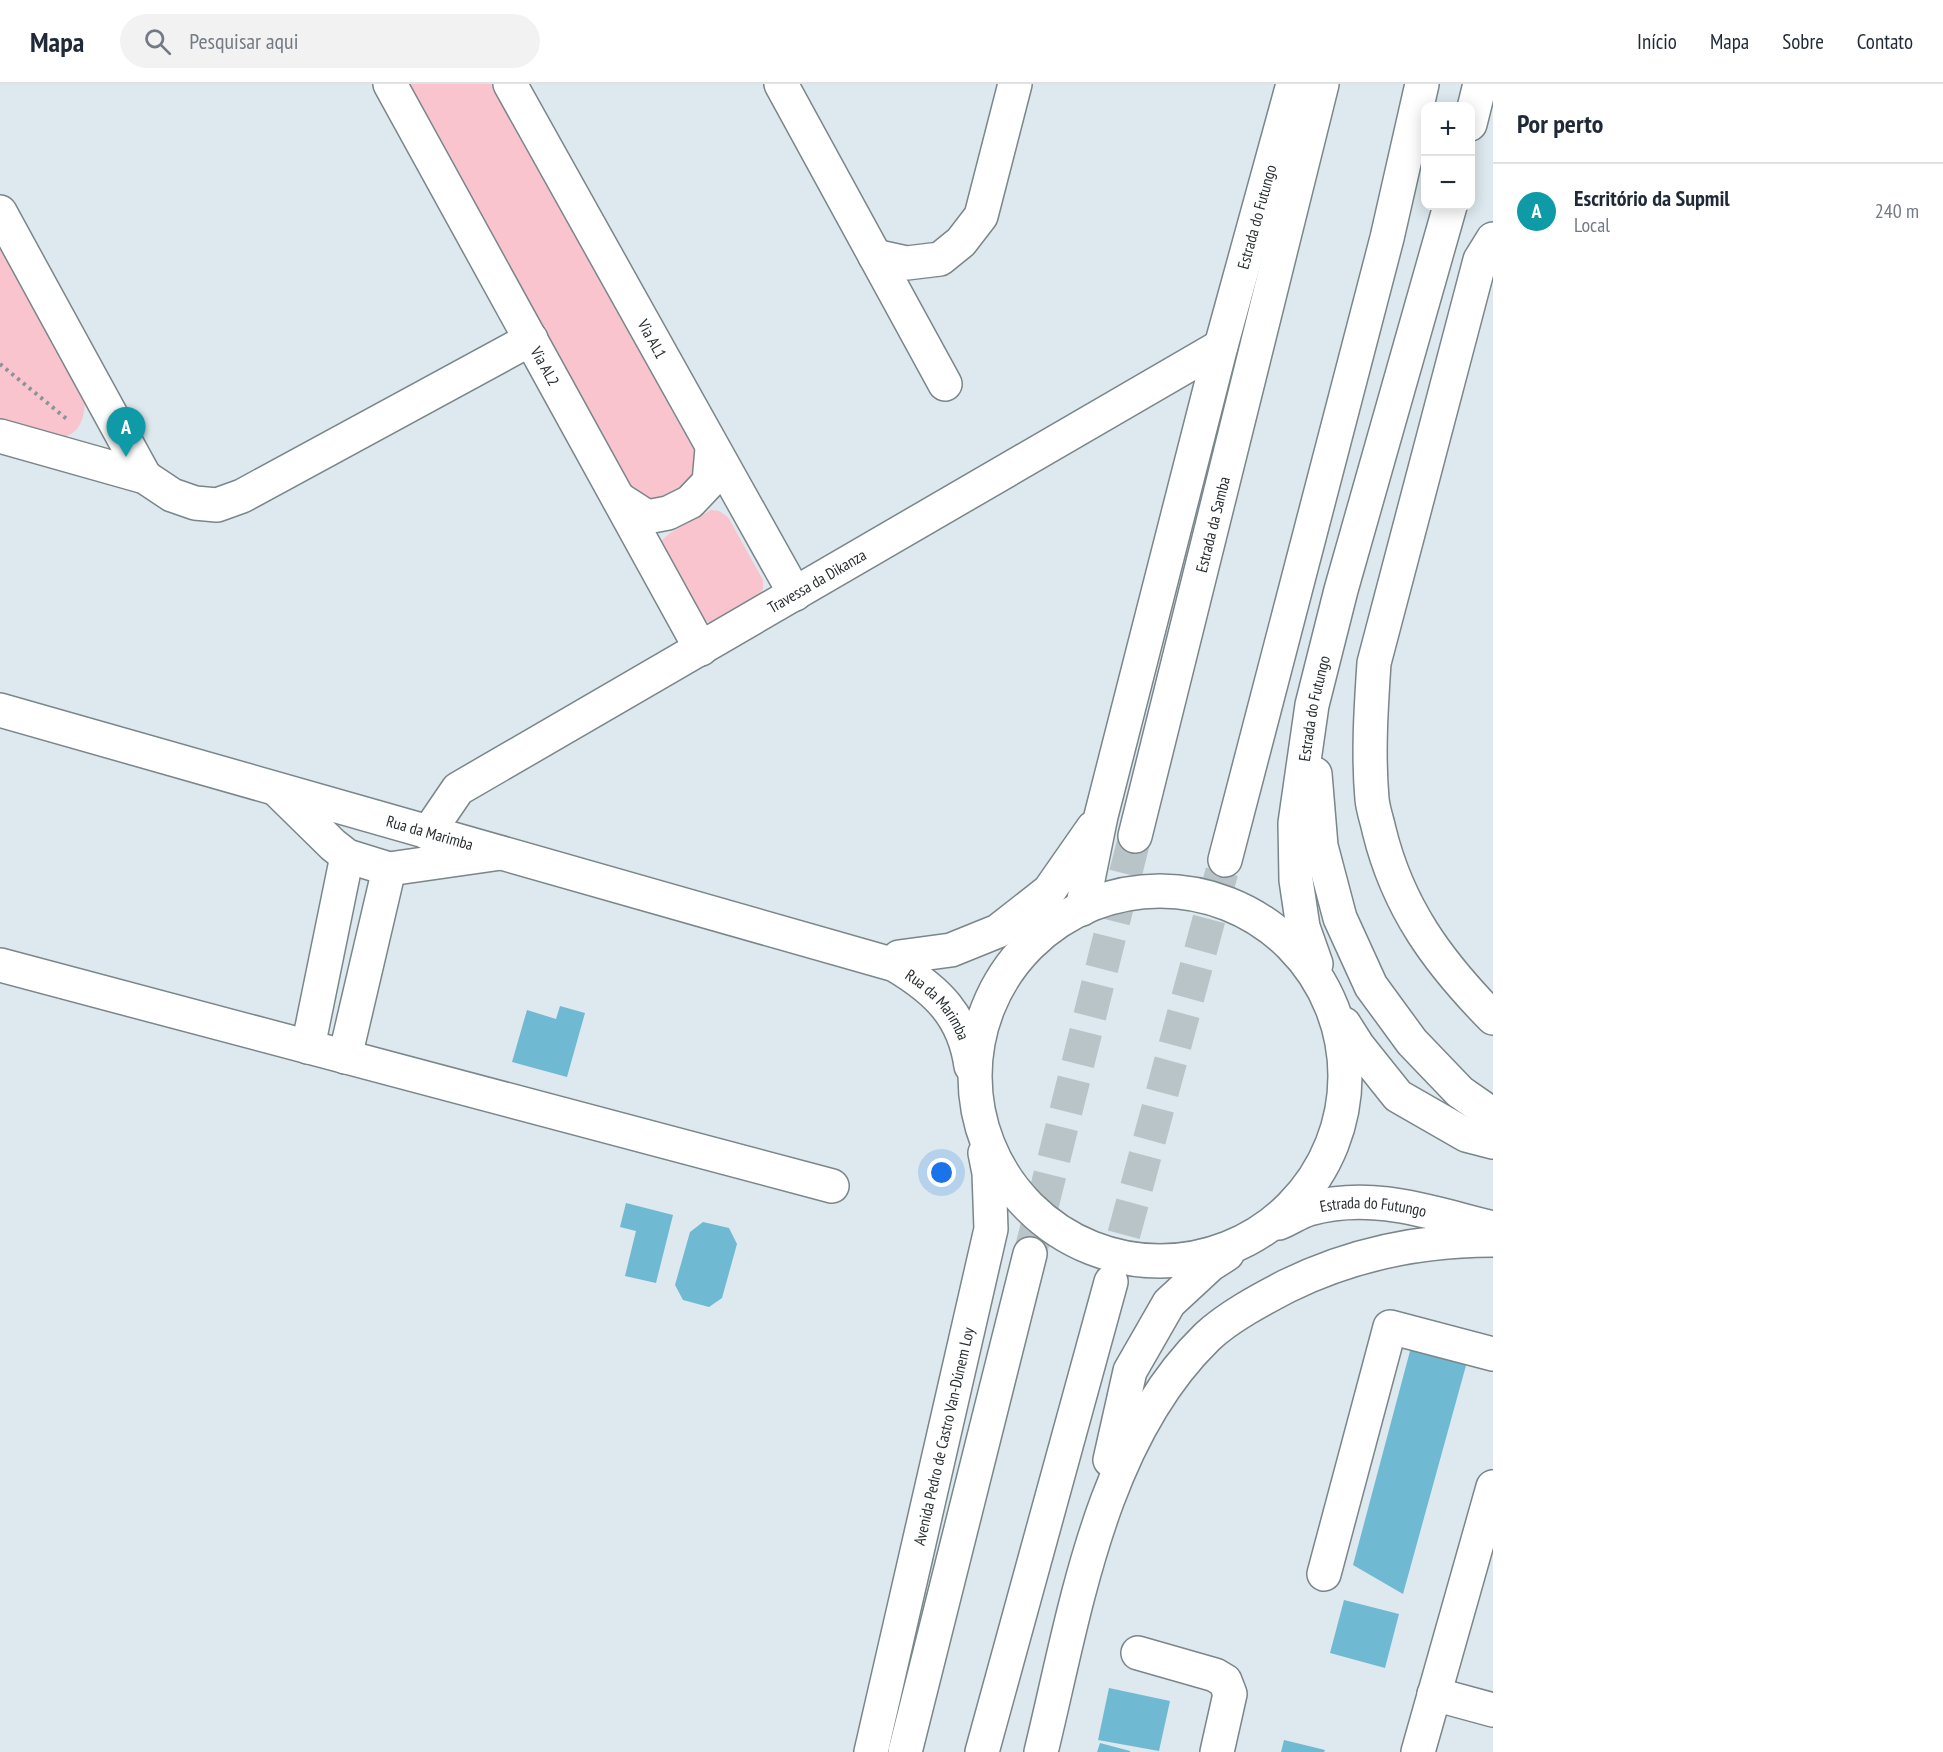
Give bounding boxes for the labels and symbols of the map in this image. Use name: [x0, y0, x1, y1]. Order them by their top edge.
street label: Estrada do Futungo: [1233, 162, 1280, 271]
street label: Via AL1: [633, 315, 671, 362]
street label: Via AL2: [526, 342, 564, 389]
pin: A: [106, 408, 146, 457]
street label: Estrada da Samba: [1191, 474, 1234, 574]
street label: Travessa da Dikanza: [764, 544, 869, 617]
street label: Estrada do Futungo: [1294, 653, 1334, 762]
street label: Rua da Marimba: [384, 811, 476, 854]
street label: Rua da Marimba: [902, 964, 974, 1043]
your location: [927, 1158, 956, 1187]
street label: Estrada do Futungo: [1318, 1192, 1428, 1221]
street label: Avenida Pedro de Castro Van-Dúnem Loy: [909, 1325, 978, 1547]

